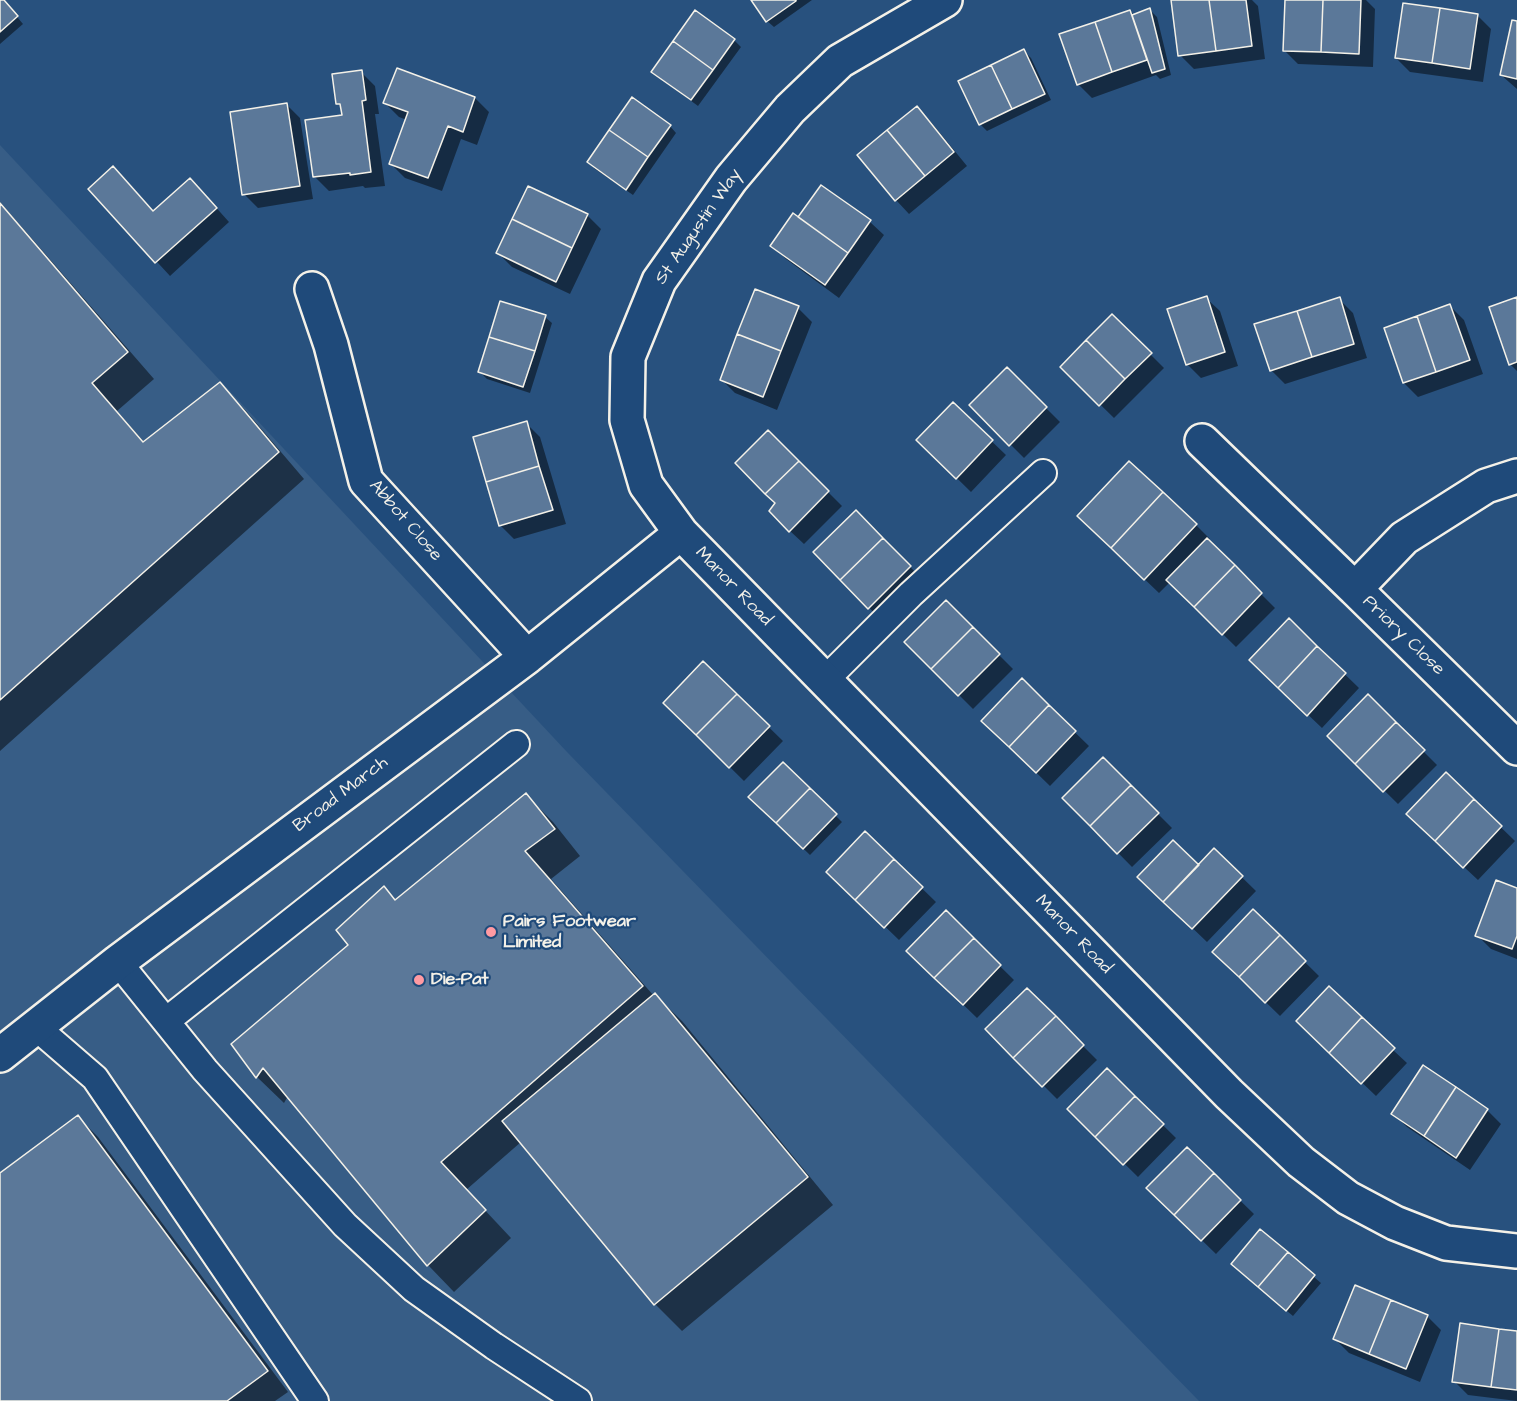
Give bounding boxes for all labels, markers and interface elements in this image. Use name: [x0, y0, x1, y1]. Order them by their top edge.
street label: St Augustin Way: [651, 165, 747, 289]
street label: Abbot Close: [364, 476, 446, 566]
street label: Manor Road: [690, 543, 776, 631]
street label: Priory Close: [1357, 592, 1449, 680]
street label: Broad March: [289, 752, 393, 838]
street label: Manor Road: [1030, 891, 1116, 979]
place label: Pairs Footwear Limited: [503, 911, 636, 954]
marker: Pairs Footwear Limited: [484, 925, 498, 939]
place label: Die-Pat: [431, 969, 489, 991]
marker: Die-Pat: [412, 973, 426, 987]

